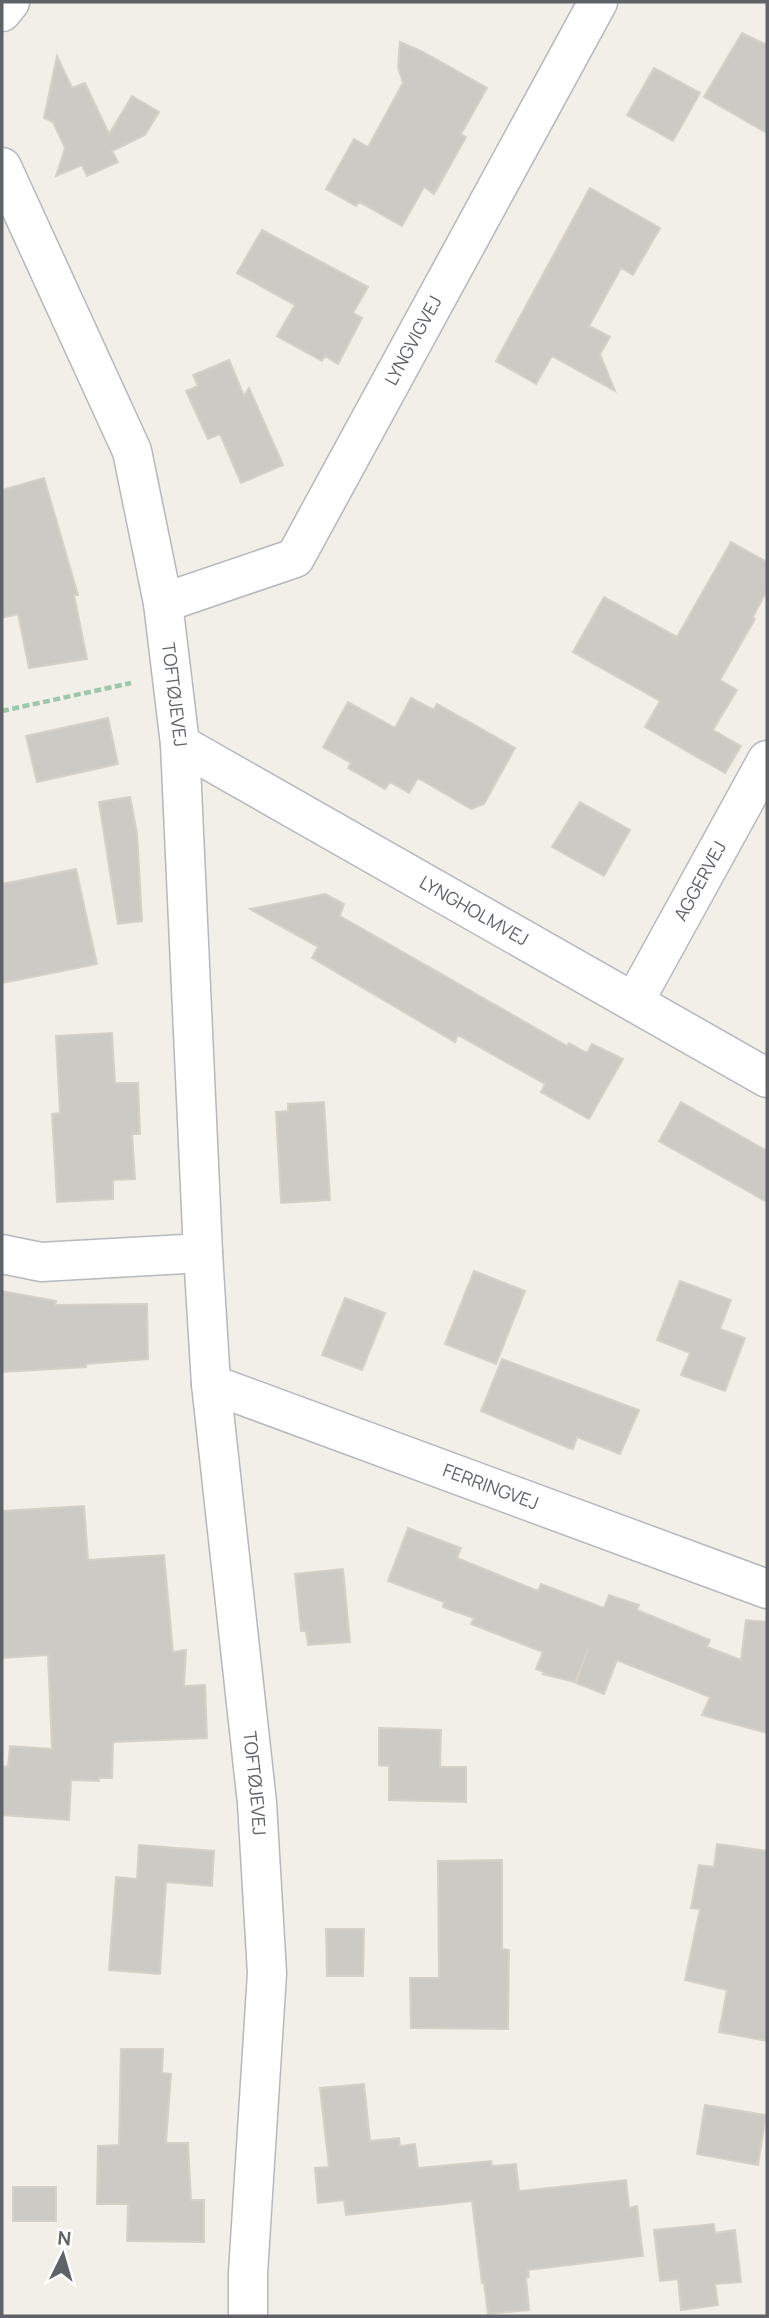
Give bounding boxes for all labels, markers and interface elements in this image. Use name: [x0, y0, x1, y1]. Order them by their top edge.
street label: LYNGVIGVEJ: [378, 291, 447, 389]
street label: TOFTØJEVEJ: [157, 641, 193, 748]
street label: AGGERVEJ: [668, 836, 731, 925]
street label: LYNGHOLMVEJ: [415, 870, 533, 951]
street label: FERRINGVEJ: [440, 1458, 542, 1515]
street label: TOFTØJEVEJ: [238, 1730, 272, 1836]
north arrow: [28, 2220, 98, 2290]
text: N: [57, 2225, 72, 2252]

